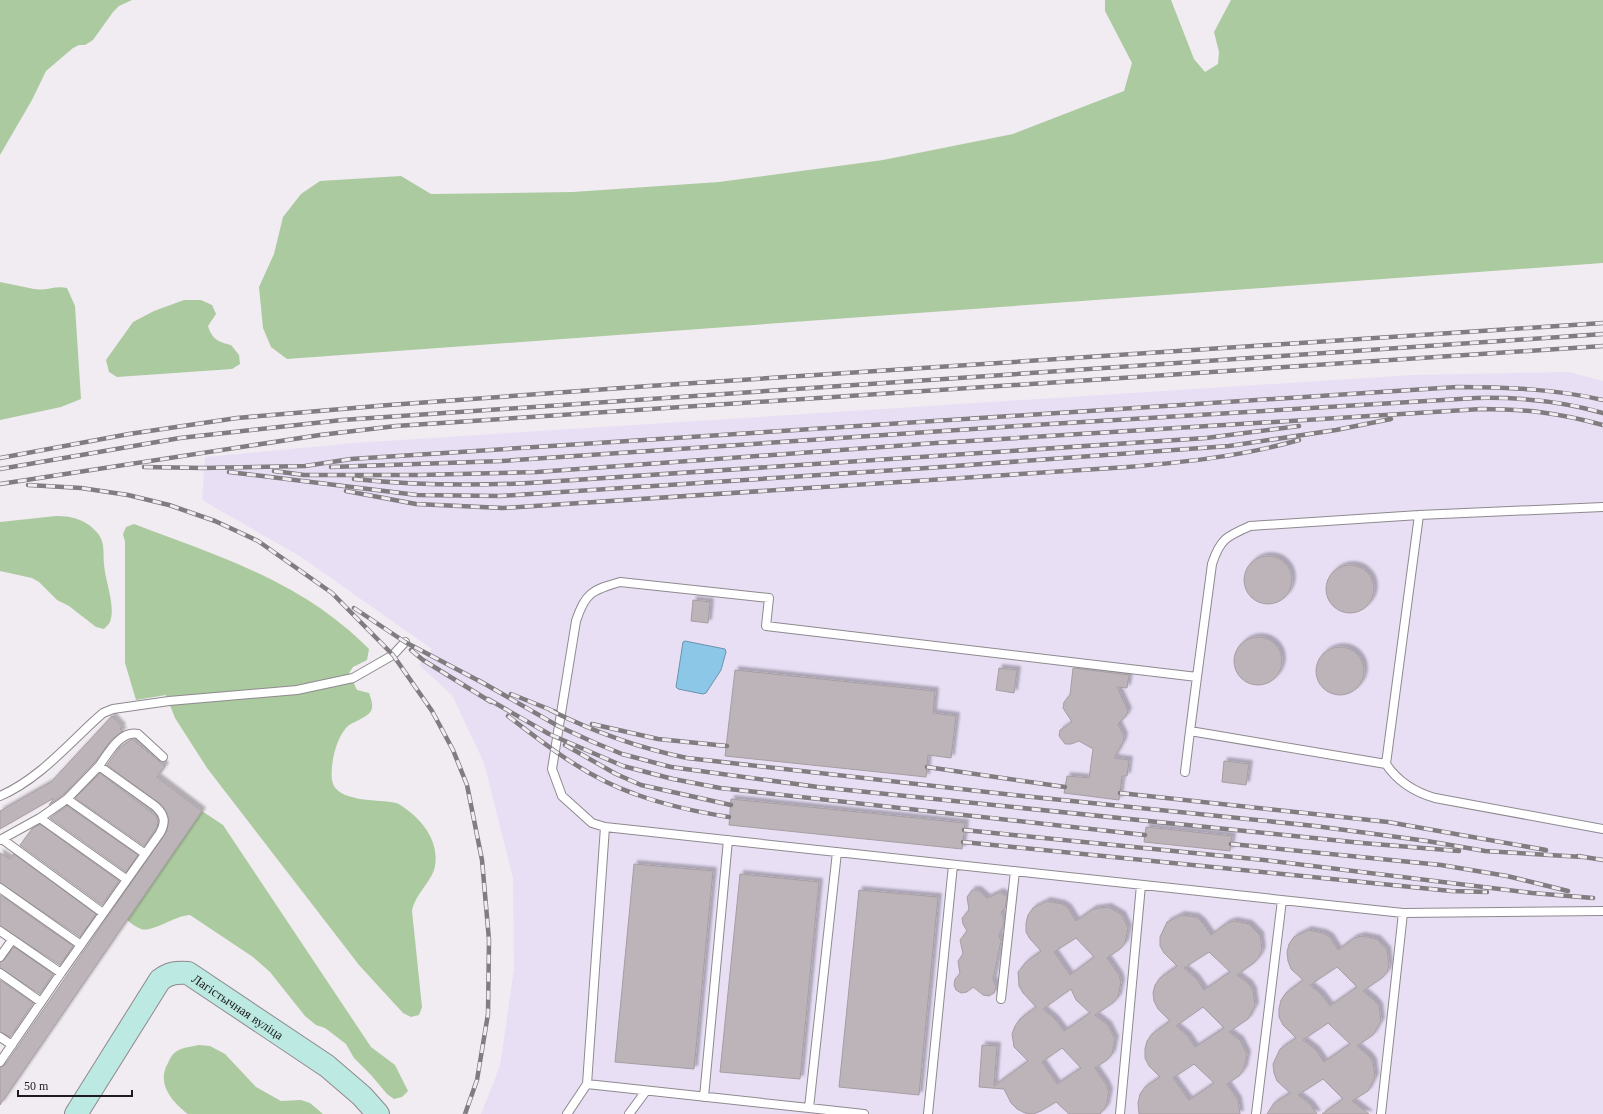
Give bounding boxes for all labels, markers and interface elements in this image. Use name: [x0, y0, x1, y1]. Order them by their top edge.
street label: Лагістычная вуліца: [189, 971, 287, 1043]
scale bar: [18, 1072, 132, 1098]
text: 50 m: [24, 1079, 49, 1093]

